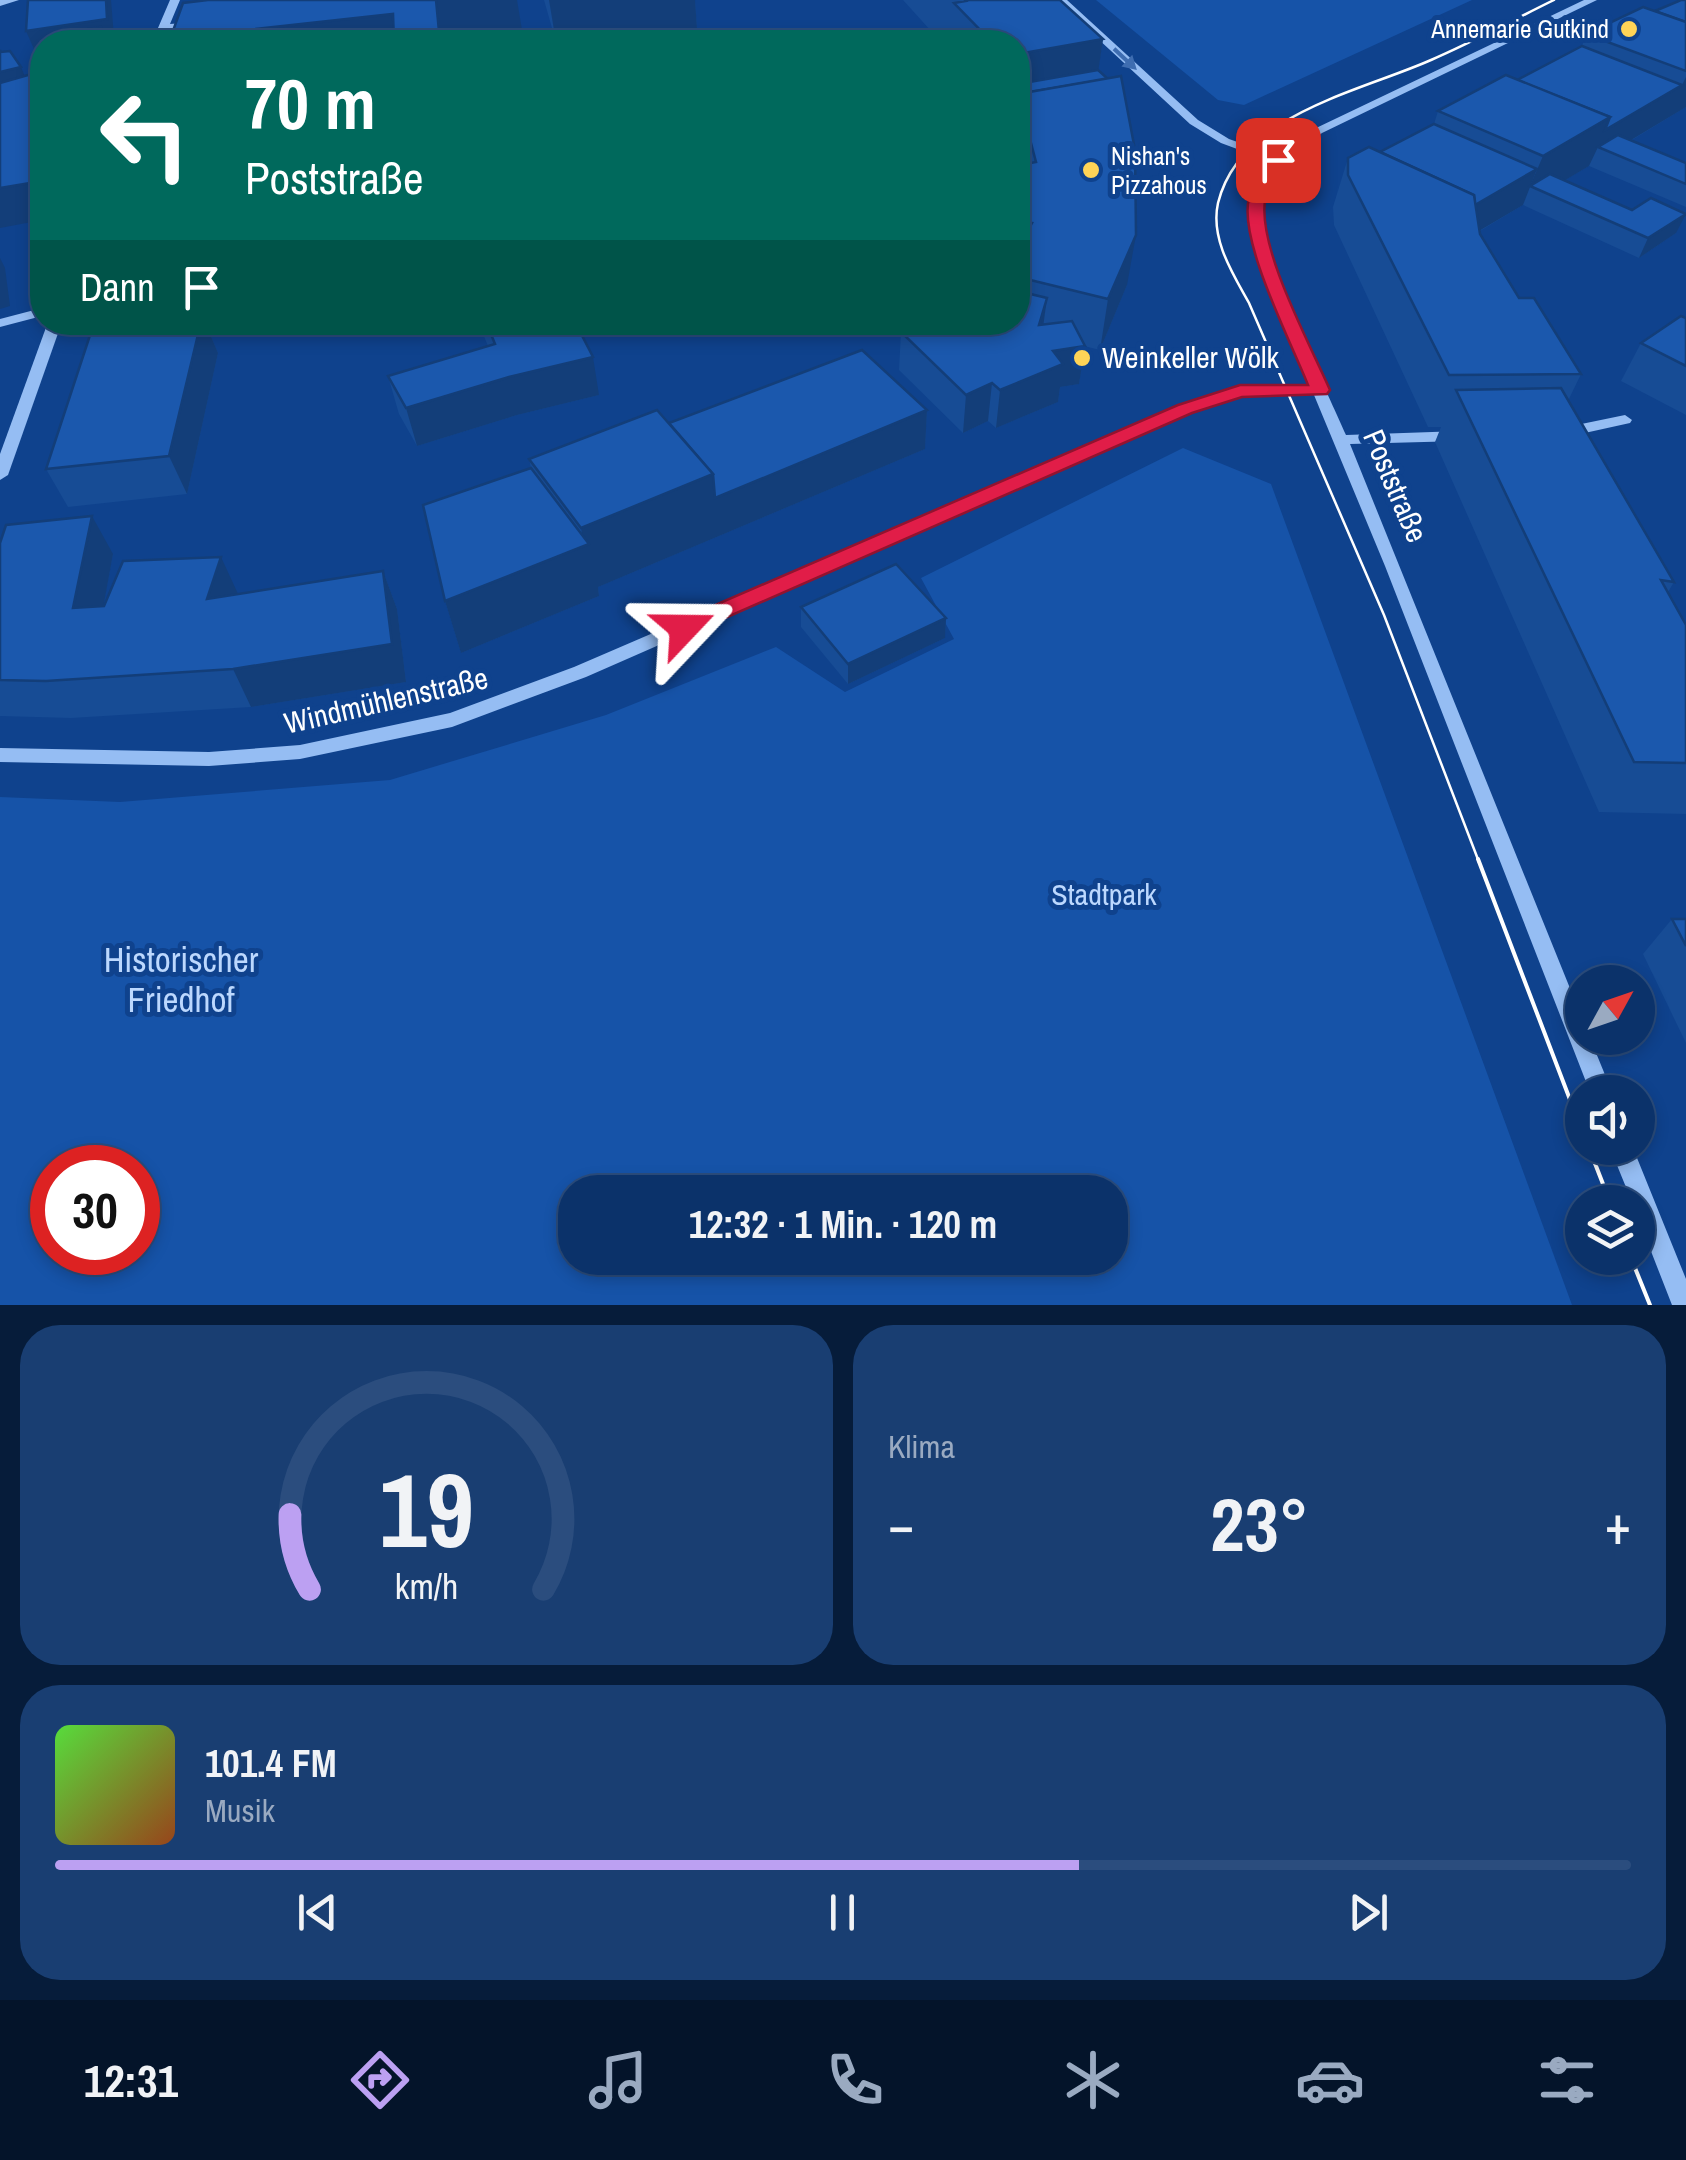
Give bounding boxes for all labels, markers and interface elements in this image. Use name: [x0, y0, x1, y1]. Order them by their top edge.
place label: Annemarie Gutkind: [1430, 12, 1609, 46]
marker: Annemarie Gutkind: [1618, 18, 1640, 40]
one-way arrow: [1113, 47, 1137, 70]
text: 70 m: [245, 57, 376, 151]
icon: left: [80, 70, 210, 200]
pin: [1236, 118, 1321, 203]
icon: arrive: [1251, 133, 1306, 188]
place label: Nishan's Pizzahous: [1111, 139, 1207, 202]
text: Poststraße: [245, 147, 423, 208]
marker: Nishan's Pizzahous: [1080, 159, 1102, 181]
icon: arrive: [174, 260, 229, 315]
text: Dann: [80, 262, 154, 313]
place label: Weinkeller Wölk: [1102, 337, 1280, 377]
marker: Weinkeller Wölk: [1071, 347, 1093, 369]
street label: Poststraße: [1354, 423, 1438, 548]
position arrow: [632, 576, 736, 680]
street label: Windmühlenstraße: [280, 657, 492, 743]
park label: Stadtpark: [1051, 874, 1157, 914]
park label: Historischer Friedhof: [104, 936, 259, 1023]
north arrow: [1565, 965, 1655, 1055]
map controls: [1565, 965, 1655, 1275]
button: sound: [1565, 1075, 1655, 1165]
speed limit sign: 30: [30, 1145, 160, 1275]
button: layers: [1565, 1185, 1655, 1275]
text: 12:32 · 1 Min. · 120 m: [689, 1199, 997, 1250]
text: Klima: [888, 1425, 955, 1468]
text: 19: [379, 1439, 474, 1579]
text: 23°: [1210, 1473, 1309, 1574]
text: −: [888, 1487, 914, 1561]
text: +: [1605, 1487, 1631, 1561]
text: km/h: [395, 1562, 458, 1610]
text: 101.4 FM: [205, 1738, 337, 1789]
text: Musik: [205, 1789, 275, 1832]
icon: previous: [290, 1885, 345, 1940]
icon: pause: [815, 1885, 870, 1940]
icon: next: [1341, 1885, 1396, 1940]
icon: directions: [345, 2045, 415, 2115]
icon: music: [583, 2045, 653, 2115]
icon: phone: [820, 2045, 890, 2115]
icon: climate: [1058, 2045, 1128, 2115]
icon: car: [1295, 2045, 1365, 2115]
icon: filters: [1532, 2045, 1602, 2115]
text: 12:31: [84, 2050, 178, 2111]

